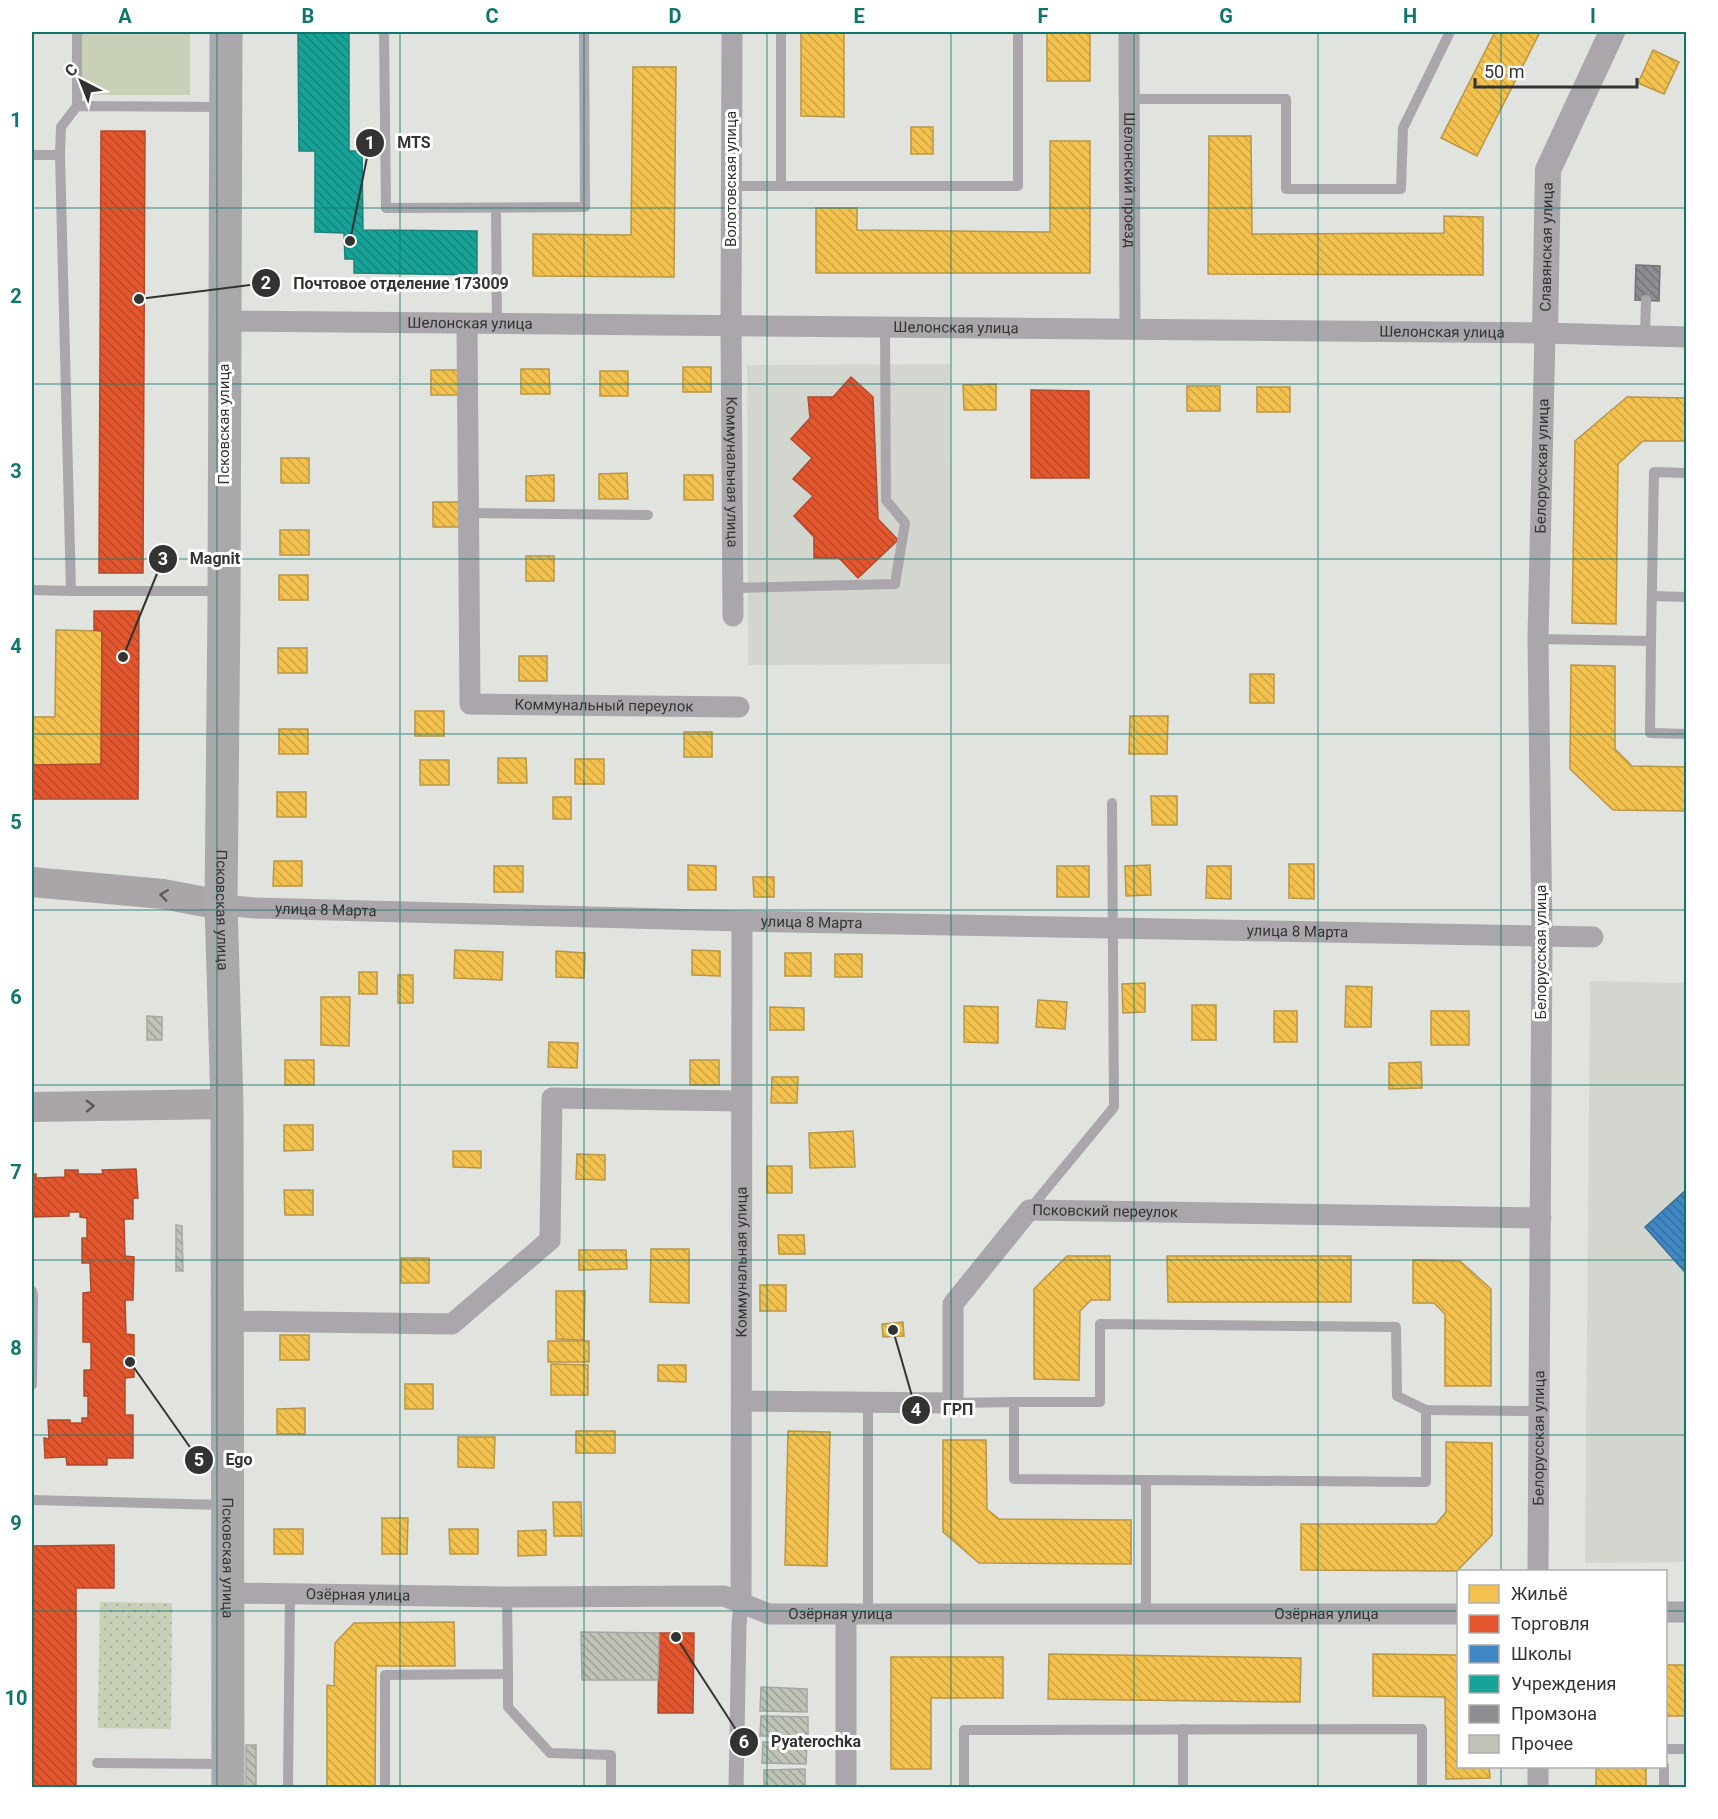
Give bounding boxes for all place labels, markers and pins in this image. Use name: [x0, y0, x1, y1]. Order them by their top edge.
callout: MTS: [355, 126, 442, 160]
callout: Почтовое отделение 173009: [251, 266, 521, 300]
callout: Magnit: [148, 542, 253, 576]
callout: ГРП: [901, 1393, 986, 1427]
callout: Ego: [184, 1443, 265, 1477]
callout: Pyaterochka: [729, 1725, 873, 1759]

